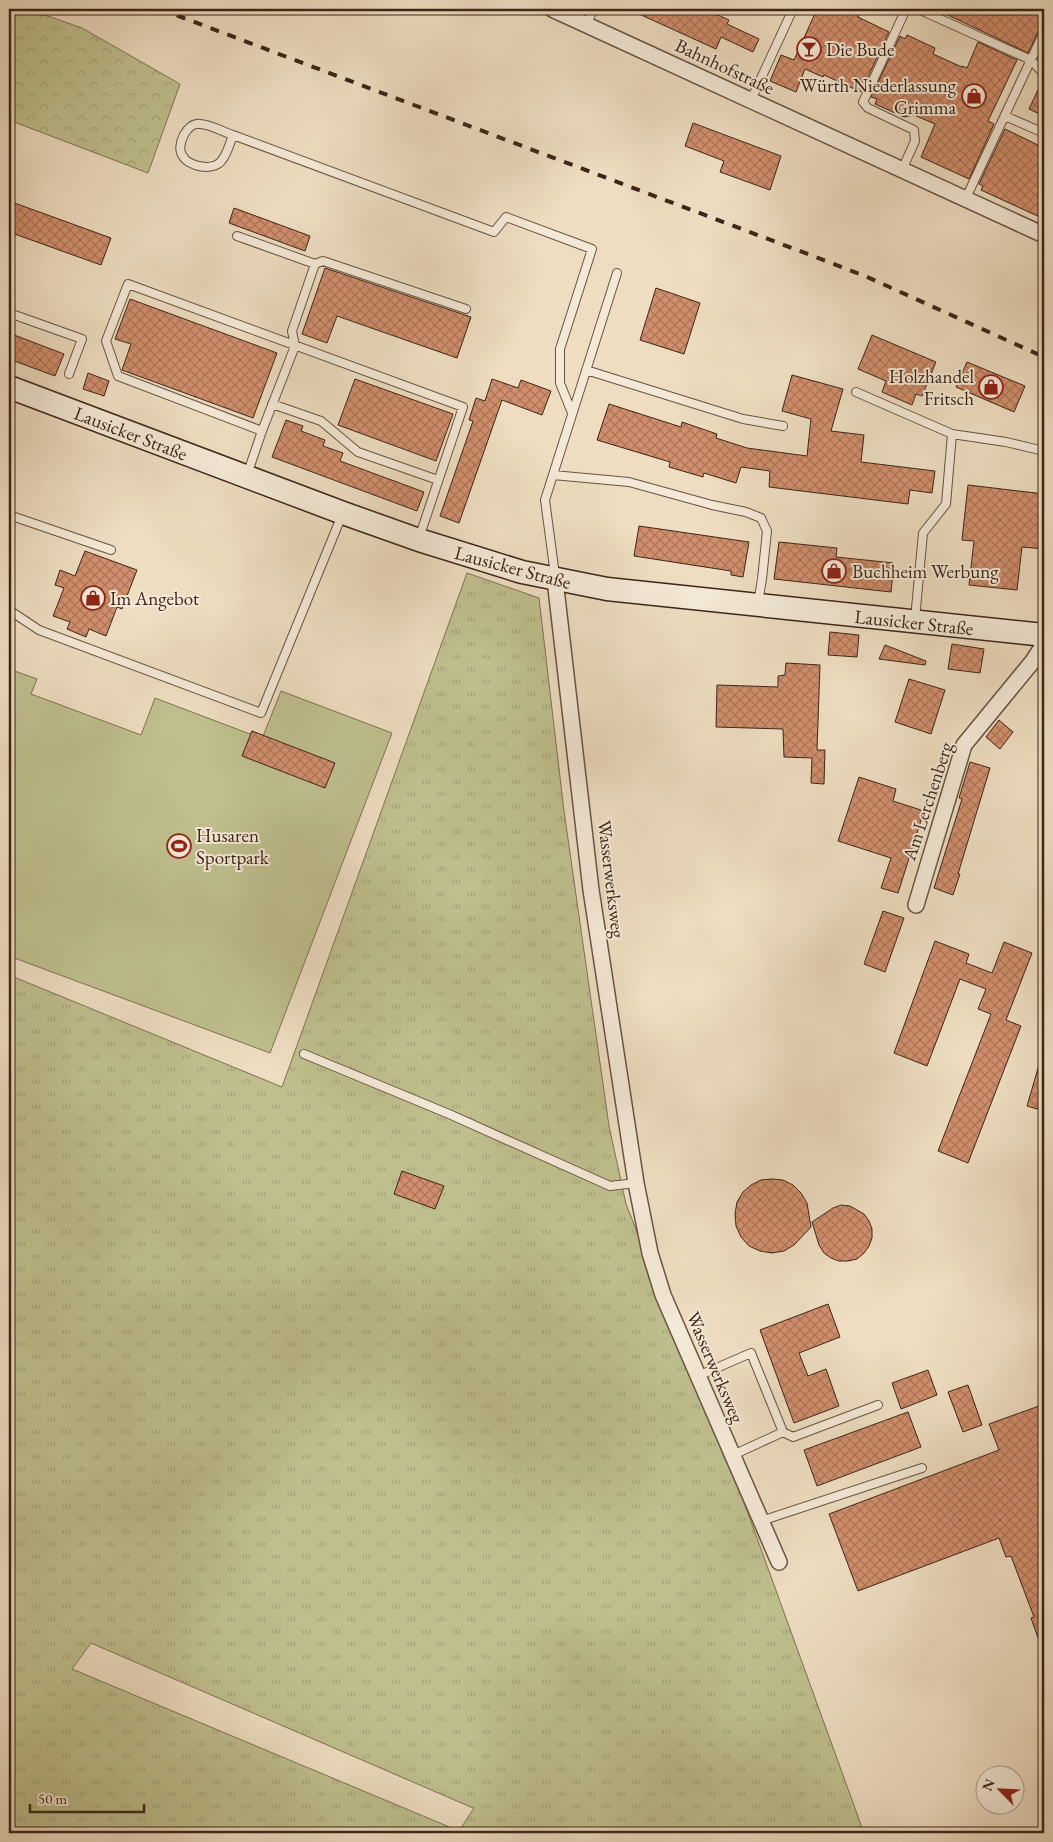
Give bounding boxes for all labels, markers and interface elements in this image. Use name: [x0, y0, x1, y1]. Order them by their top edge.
street label: Bahnhofstraße: [671, 33, 778, 100]
bar icon: Die Bude: [796, 36, 822, 62]
place label: Die Bude: [826, 37, 894, 62]
place label: Würth Niederlassung Grimma: [800, 73, 957, 120]
shop icon: Würth Niederlassung Grimma: [961, 83, 987, 109]
place label: Holzhandel Fritsch: [889, 364, 974, 411]
shop icon: Holzhandel Fritsch: [978, 374, 1004, 400]
street label: Lausicker Straße: [71, 400, 191, 467]
street label: Lausicker Straße: [452, 540, 574, 595]
shop icon: Buchheim Werbung: [821, 558, 847, 584]
place label: Buchheim Werbung: [852, 559, 999, 584]
shop icon: Im Angebot: [80, 585, 106, 611]
place label: Im Angebot: [110, 586, 199, 611]
street label: Lausicker Straße: [853, 604, 975, 641]
street label: Am Lerchenberg: [896, 738, 959, 865]
street label: Wasserwerksweg: [592, 819, 631, 940]
place label: Husaren Sportpark: [196, 823, 270, 870]
sports icon: Husaren Sportpark: [166, 833, 192, 859]
street label: Wasserwerksweg: [681, 1308, 751, 1427]
north arrow: [976, 1764, 1026, 1814]
text: N: [978, 1775, 999, 1794]
scale bar: [30, 1782, 144, 1814]
text: 50 m: [38, 1789, 67, 1808]

